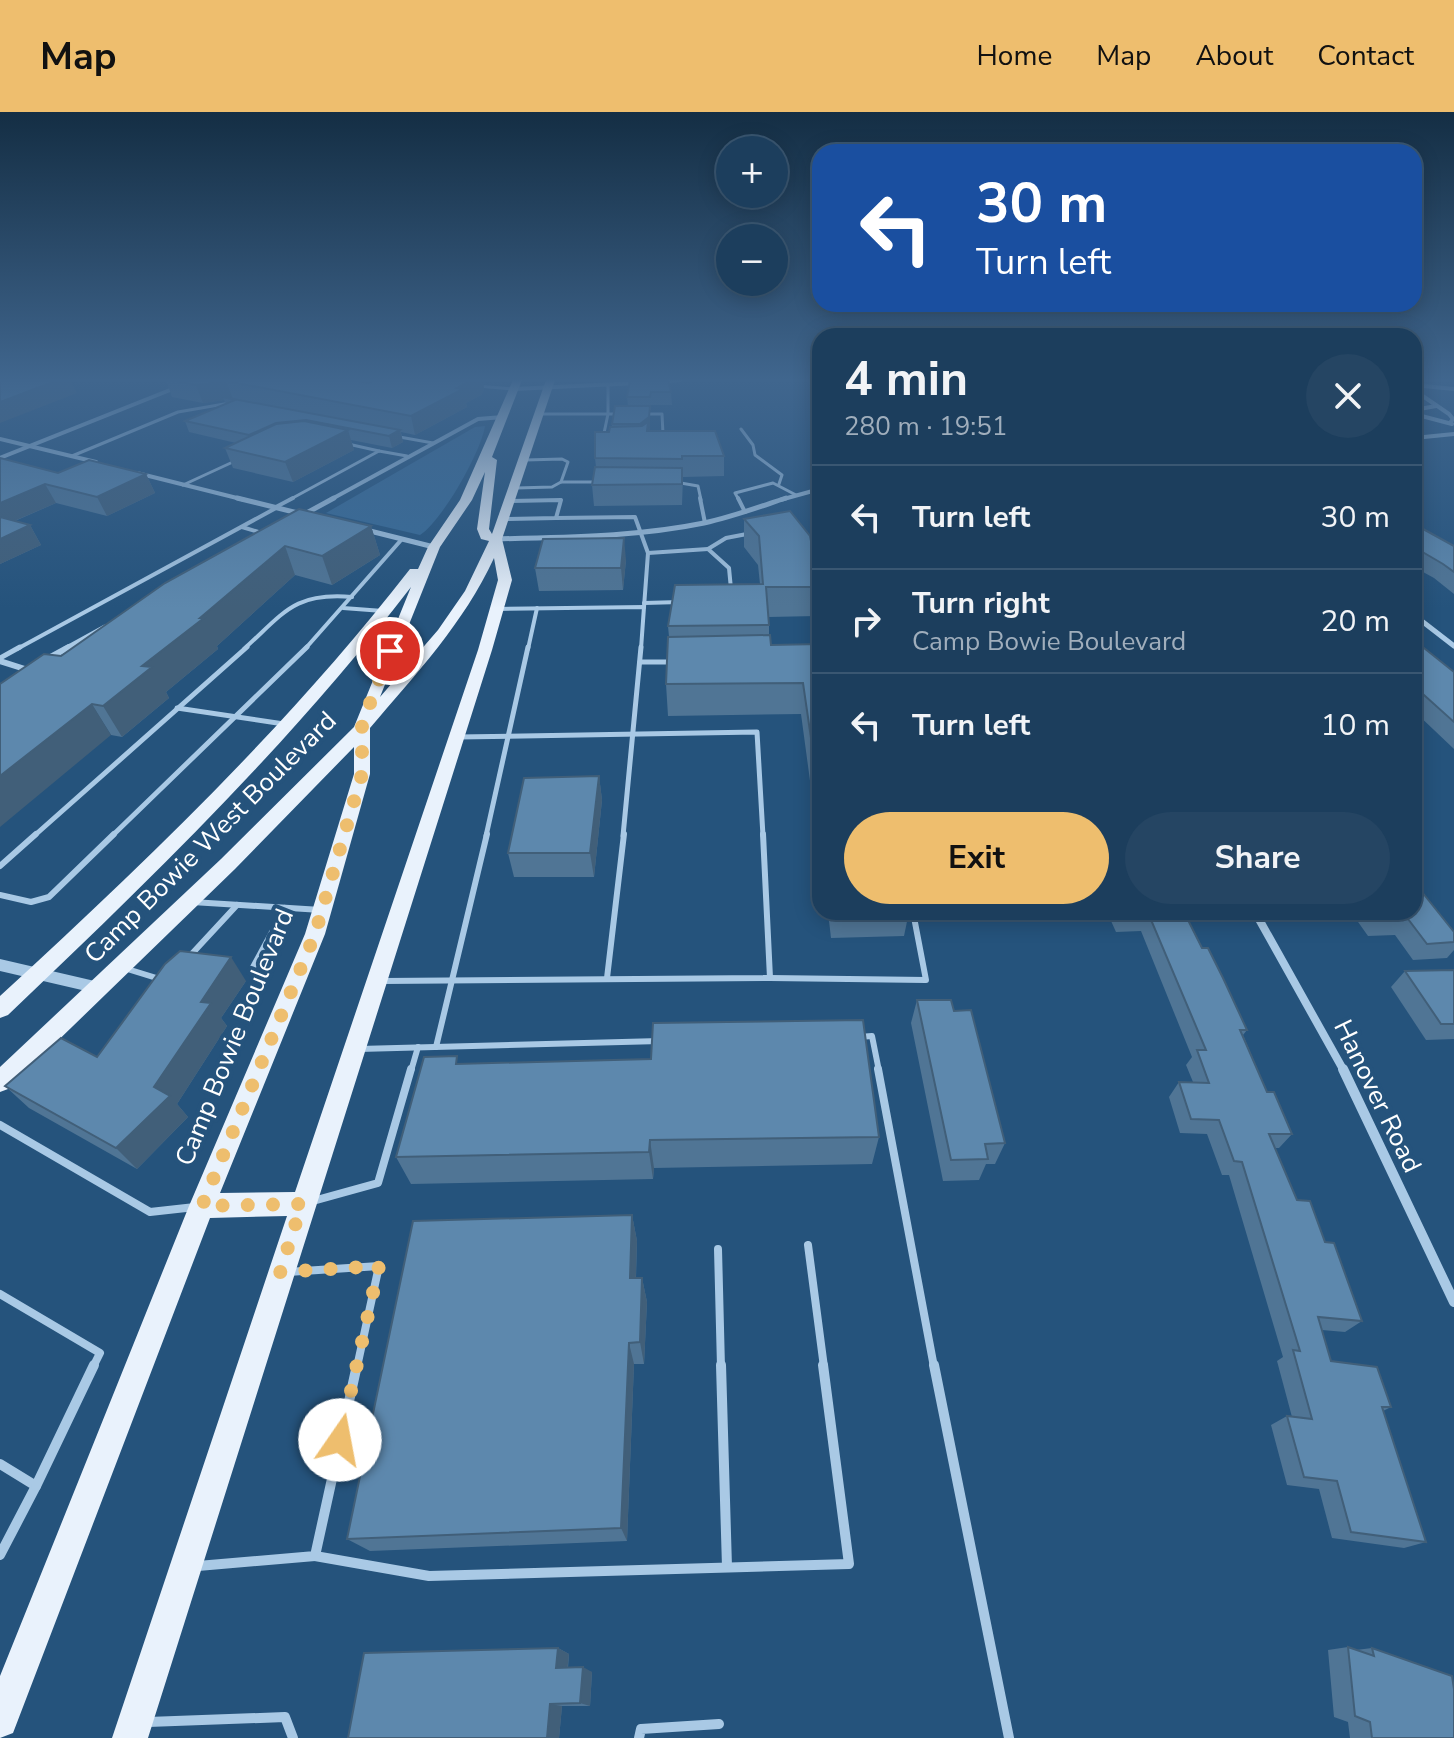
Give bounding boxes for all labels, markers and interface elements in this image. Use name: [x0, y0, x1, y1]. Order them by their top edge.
text: Map: [40, 31, 117, 82]
text: Home: [977, 37, 1052, 75]
text: Map: [1096, 37, 1151, 75]
text: About: [1195, 37, 1273, 75]
text: Contact: [1317, 37, 1414, 75]
map controls: [716, 136, 788, 296]
button: +: [716, 136, 788, 208]
text: 30 m: [976, 165, 1107, 242]
icon: left: [844, 176, 948, 280]
button: −: [716, 224, 788, 296]
text: Turn left: [976, 238, 1111, 287]
text: 4 min: [844, 346, 968, 412]
button: close: [1306, 354, 1390, 438]
text: 280 m · 19:51: [844, 409, 1007, 444]
icon: left: [844, 495, 888, 539]
text: Turn left: [912, 497, 1030, 538]
text: 30 m: [1321, 497, 1390, 538]
text: Turn right: [912, 583, 1050, 624]
icon: right: [844, 599, 888, 643]
text: 20 m: [1321, 601, 1390, 642]
pin: [356, 617, 424, 685]
text: Camp Bowie Boulevard: [912, 624, 1186, 659]
icon: arrive: [368, 629, 412, 673]
icon: left: [844, 703, 888, 747]
street label: Camp Bowie West Boulevard: [77, 704, 344, 971]
text: Turn left: [912, 705, 1030, 746]
text: 10 m: [1321, 705, 1390, 746]
button: Exit: [844, 812, 1109, 904]
button: Share: [1125, 812, 1390, 904]
street label: Camp Bowie Boulevard: [167, 903, 302, 1171]
street label: Hanover Road: [1325, 1014, 1430, 1179]
position arrow: [298, 1398, 382, 1482]

